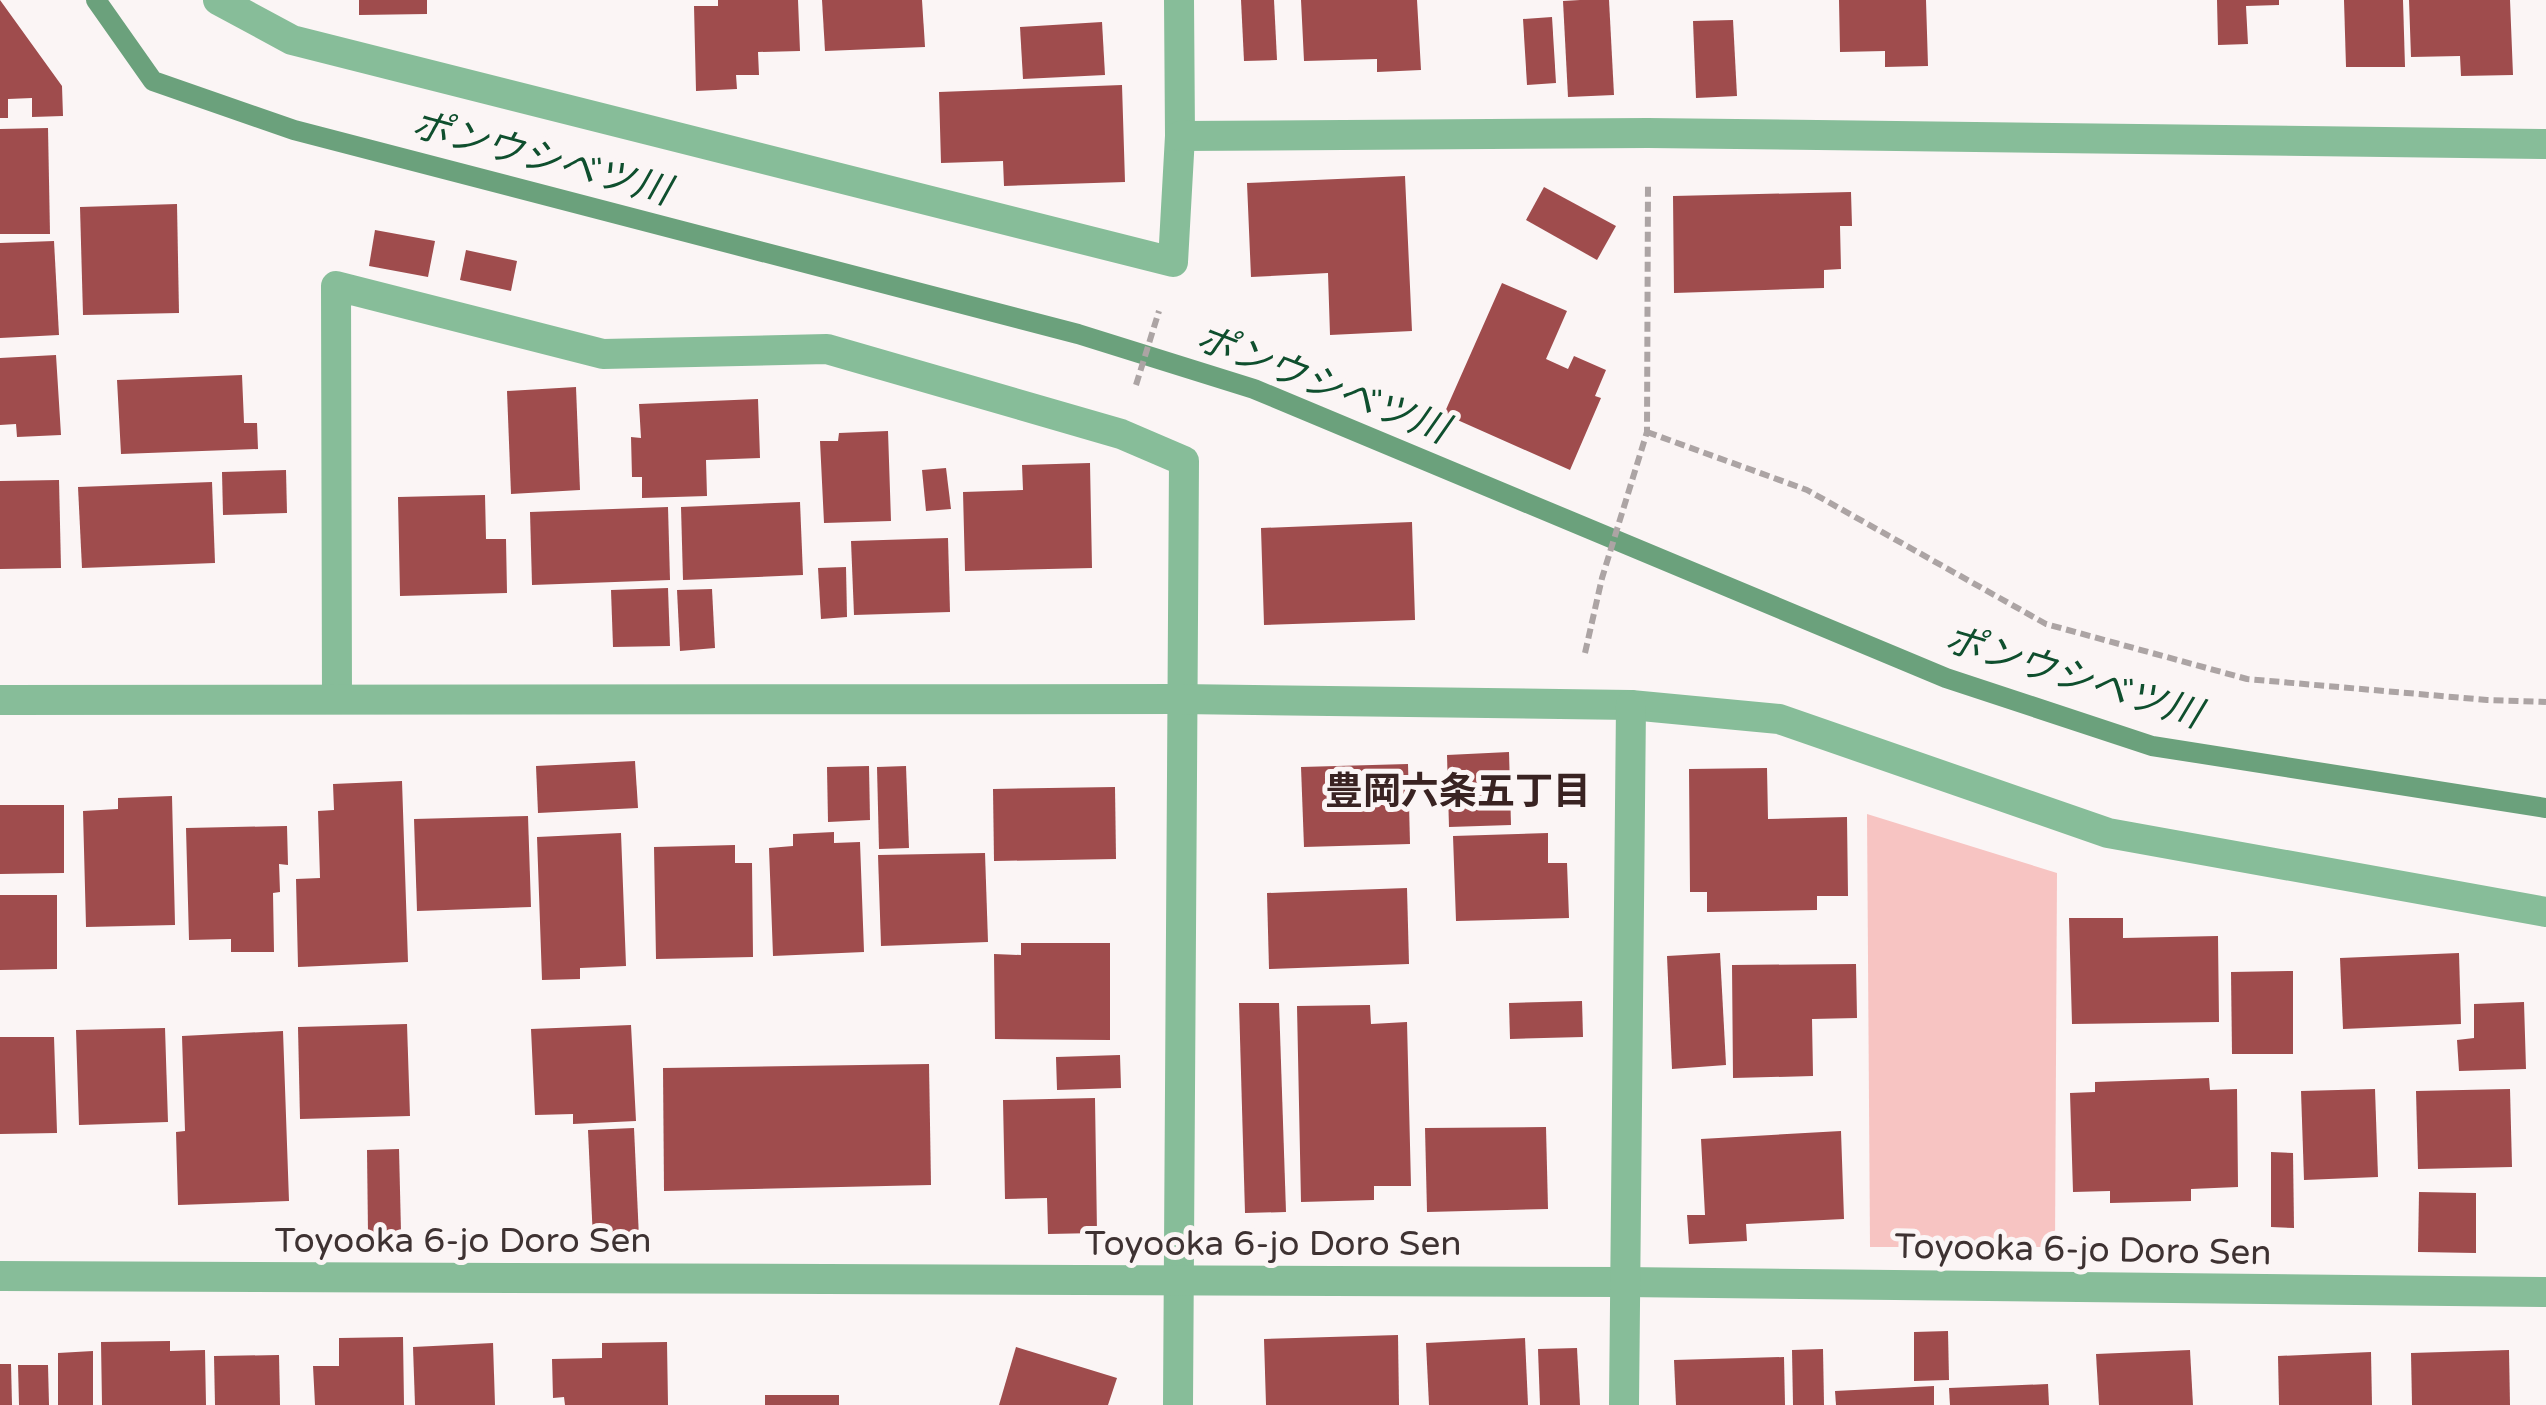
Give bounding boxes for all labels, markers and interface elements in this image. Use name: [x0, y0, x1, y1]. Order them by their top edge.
water label: ポンウシベツ川: [407, 101, 679, 216]
water label: ポンウシベツ川: [1190, 315, 1458, 455]
water label: ポンウシベツ川: [1939, 616, 2211, 739]
district label: 豊岡六条五丁目: [1325, 769, 1591, 815]
street label: Toyooka 6-jo Doro Sen: [274, 1220, 652, 1262]
street label: Toyooka 6-jo Doro Sen: [1084, 1223, 1462, 1265]
street label: Toyooka 6-jo Doro Sen: [1894, 1226, 2272, 1274]

